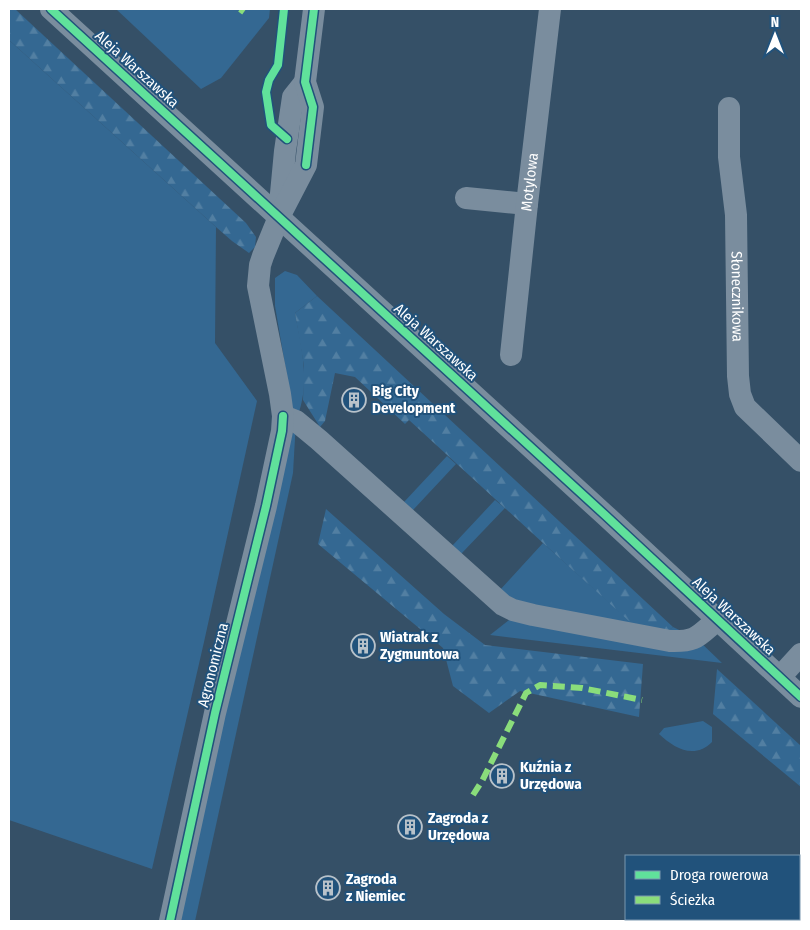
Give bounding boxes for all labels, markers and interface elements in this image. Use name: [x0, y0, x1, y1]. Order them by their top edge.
north arrow: [750, 10, 800, 60]
text: N: [771, 14, 779, 31]
street label: Aleja Warszawska: [91, 27, 183, 111]
street label: Motylowa: [517, 152, 542, 212]
street label: Słonecznikowa: [727, 251, 747, 342]
street label: Aleja Warszawska: [390, 300, 482, 384]
place label: Big City Development: [372, 382, 456, 417]
building icon: Big City Development: [341, 387, 367, 413]
street label: Aleja Warszawska: [689, 573, 779, 659]
street label: Agronomiczna: [194, 621, 232, 709]
place label: Wiatrak z Zygmuntowa: [380, 628, 460, 663]
building icon: Wiatrak z Zygmuntowa: [350, 633, 376, 659]
place label: Kuźnia z Urzędowa: [520, 758, 582, 793]
building icon: Kuźnia z Urzędowa: [489, 763, 515, 789]
place label: Zagroda z Urzędowa: [428, 809, 490, 844]
building icon: Zagroda z Urzędowa: [397, 814, 423, 840]
legend: [625, 855, 800, 920]
text: Droga rowerowa: [670, 866, 769, 884]
place label: Zagroda z Niemiec: [346, 870, 406, 905]
building icon: Zagroda z Niemiec: [315, 875, 341, 901]
text: Ścieżka: [670, 891, 715, 909]

